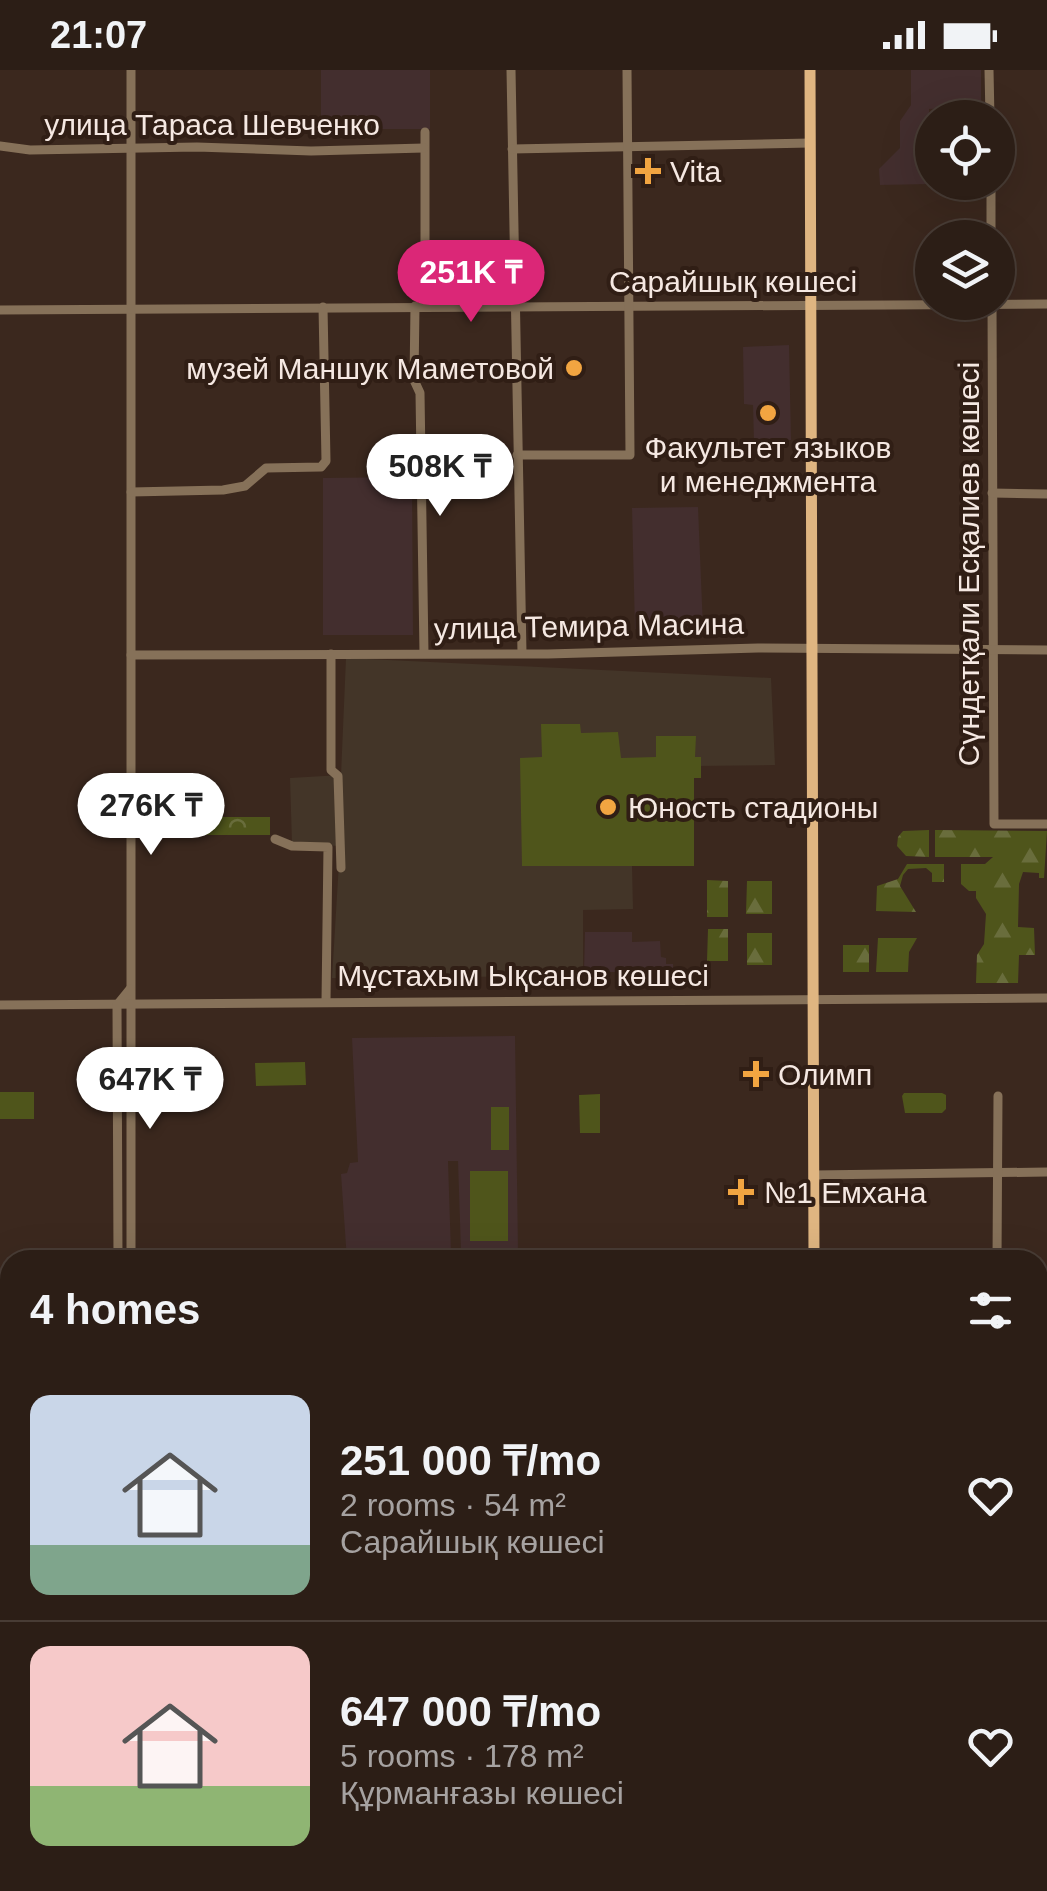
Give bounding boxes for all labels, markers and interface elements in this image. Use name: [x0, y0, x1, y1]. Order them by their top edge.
text: 21:07: [50, 14, 147, 56]
map controls: [915, 100, 1015, 320]
button: locate: [915, 100, 1015, 200]
street label: улица Тараса Шевченко: [44, 108, 380, 141]
place label: Vita: [670, 155, 721, 188]
marker: Vita: [635, 158, 661, 184]
button: layers: [915, 220, 1015, 320]
pin: 251K ₸: [390, 240, 552, 325]
text: 251K ₸: [420, 254, 522, 290]
street label: Сарайшық көшесі: [609, 265, 857, 298]
place label: музей Маншук Маметовой: [186, 352, 554, 385]
marker: музей Маншук Маметовой: [563, 357, 585, 379]
street label: Сүндетқали Есқалиев көшесі: [952, 362, 985, 766]
marker: Факультет языков и менеджмента: [757, 402, 779, 424]
place label: Факультет языков и менеджмента: [645, 431, 891, 498]
pin: 508K ₸: [359, 434, 521, 519]
text: 508K ₸: [389, 448, 491, 484]
street label: улица Темира Масина: [434, 607, 745, 645]
pin: 276K ₸: [70, 773, 232, 858]
text: 276K ₸: [100, 787, 202, 823]
place label: Юность стадионы: [628, 791, 878, 824]
marker: Юность стадионы: [597, 796, 619, 818]
street label: Мұстахым Ықсанов көшесі: [337, 959, 709, 992]
pin: 647K ₸: [69, 1047, 231, 1132]
place label: Олимп: [778, 1058, 872, 1091]
text: 647K ₸: [99, 1061, 201, 1097]
marker: Олимп: [743, 1061, 769, 1087]
place label: №1 Емхана: [764, 1176, 927, 1209]
marker: №1 Емхана: [728, 1179, 754, 1205]
icon: filters: [963, 1283, 1018, 1338]
text: 4 homes: [30, 1286, 200, 1333]
icon: home: [110, 1435, 230, 1555]
text: 251 000 ₸/mo: [340, 1437, 601, 1484]
icon: heart: [963, 1468, 1018, 1523]
text: 2 rooms · 54 m²: [340, 1487, 566, 1523]
text: Сарайшық көшесі: [340, 1524, 605, 1560]
icon: home: [110, 1686, 230, 1806]
text: 647 000 ₸/mo: [340, 1688, 601, 1735]
icon: heart: [963, 1719, 1018, 1774]
text: 5 rooms · 178 m²: [340, 1738, 584, 1774]
text: Құрманғазы көшесі: [340, 1775, 624, 1811]

